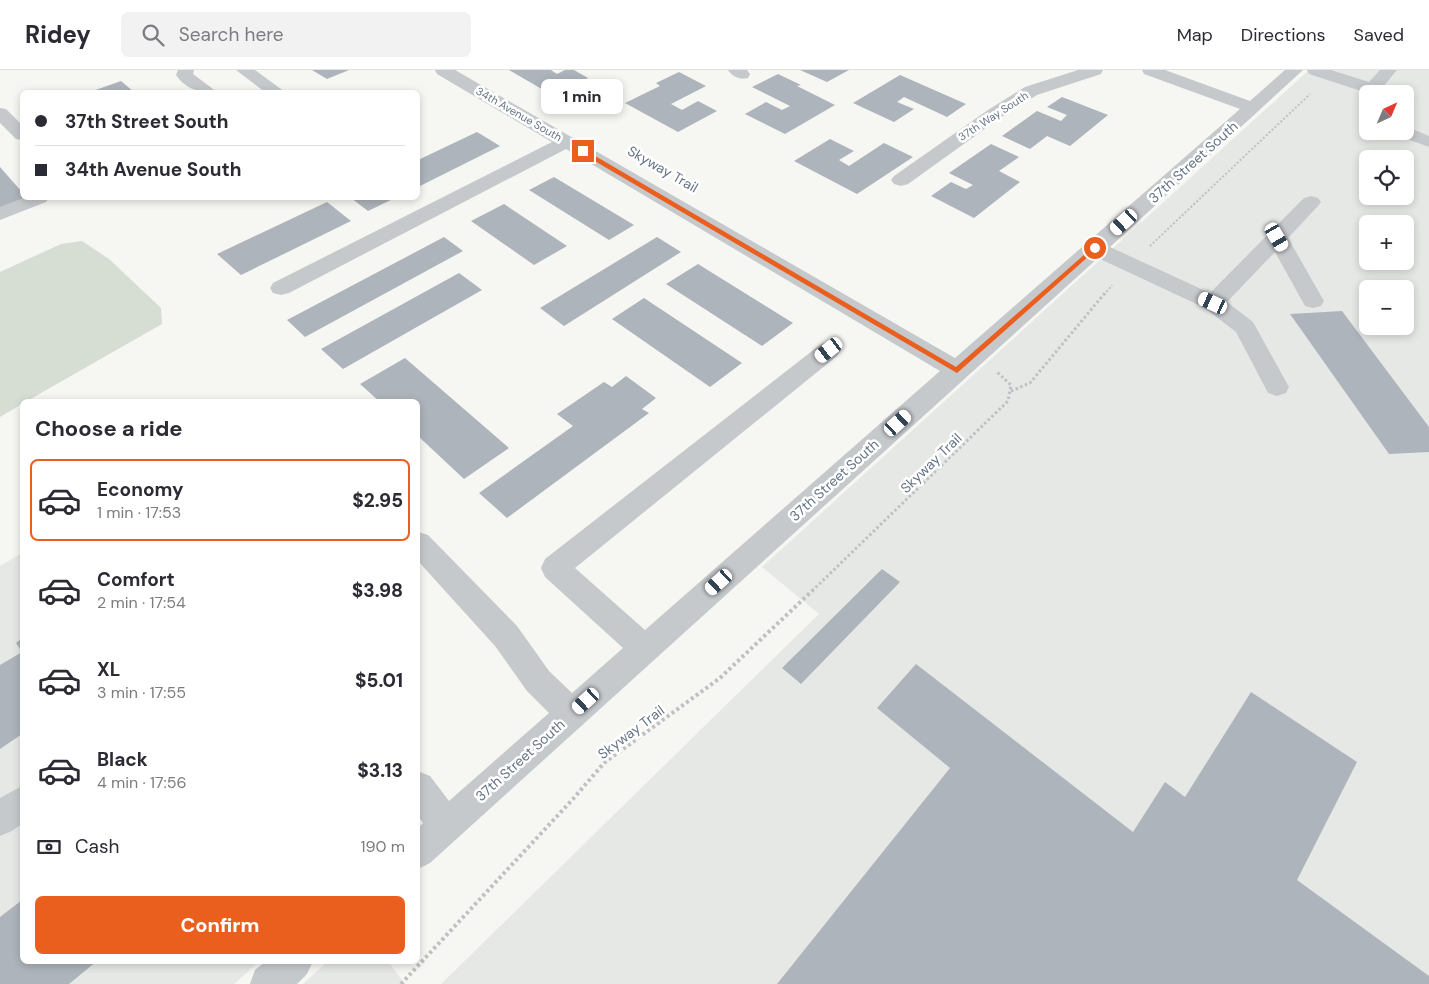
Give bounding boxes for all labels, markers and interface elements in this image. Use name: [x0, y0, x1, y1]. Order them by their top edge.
search box: [121, 12, 471, 57]
text: Ridey: [25, 19, 91, 50]
icon: search: [139, 21, 167, 49]
text: Search here: [179, 22, 284, 47]
text: Map: [1177, 23, 1213, 47]
text: Directions: [1241, 23, 1326, 47]
text: Saved: [1354, 23, 1404, 47]
callout: 1 min: [542, 78, 624, 114]
street label: 34th Avenue South: [474, 84, 564, 144]
north arrow: [1359, 85, 1414, 140]
map controls: [1359, 85, 1414, 335]
text: 1 min: [562, 86, 602, 107]
street label: 37th Way South: [955, 88, 1031, 144]
text: 37th Street South: [65, 109, 228, 134]
street label: 37th Street South: [1145, 117, 1241, 207]
route end: [572, 140, 594, 162]
street label: Skyway Trail: [624, 142, 702, 196]
button: locate: [1359, 150, 1414, 205]
text: 34th Avenue South: [65, 157, 241, 182]
car: [1107, 206, 1140, 238]
button: +: [1359, 215, 1414, 270]
car: [1263, 220, 1290, 254]
route start: [1084, 237, 1106, 259]
button: −: [1359, 280, 1414, 335]
car: [1196, 290, 1229, 316]
car: [812, 335, 845, 365]
car: [881, 407, 914, 439]
text: Choose a ride: [35, 414, 183, 443]
street label: Skyway Trail: [896, 429, 966, 497]
street label: 37th Street South: [786, 435, 882, 525]
text: Economy: [97, 477, 184, 502]
icon: car: [37, 478, 82, 523]
text: $2.95: [352, 488, 403, 513]
text: 1 min · 17:53: [97, 502, 181, 523]
car: [702, 566, 735, 598]
text: Comfort: [97, 567, 175, 592]
icon: car: [37, 568, 82, 613]
text: $3.98: [352, 578, 403, 603]
text: 2 min · 17:54: [97, 592, 186, 613]
text: XL: [97, 657, 120, 682]
icon: car: [37, 658, 82, 703]
text: $5.01: [355, 668, 403, 693]
text: 3 min · 17:55: [97, 682, 186, 703]
car: [569, 685, 602, 717]
street label: Skyway Trail: [594, 701, 668, 763]
street label: 37th Street South: [472, 715, 568, 805]
text: Black: [97, 747, 148, 772]
icon: car: [37, 748, 82, 793]
text: $3.13: [357, 758, 403, 783]
text: 4 min · 17:56: [97, 772, 187, 793]
icon: cash: [35, 833, 63, 861]
text: Cash: [75, 834, 119, 859]
text: 190 m: [361, 836, 405, 857]
button: Confirm: [35, 896, 405, 954]

